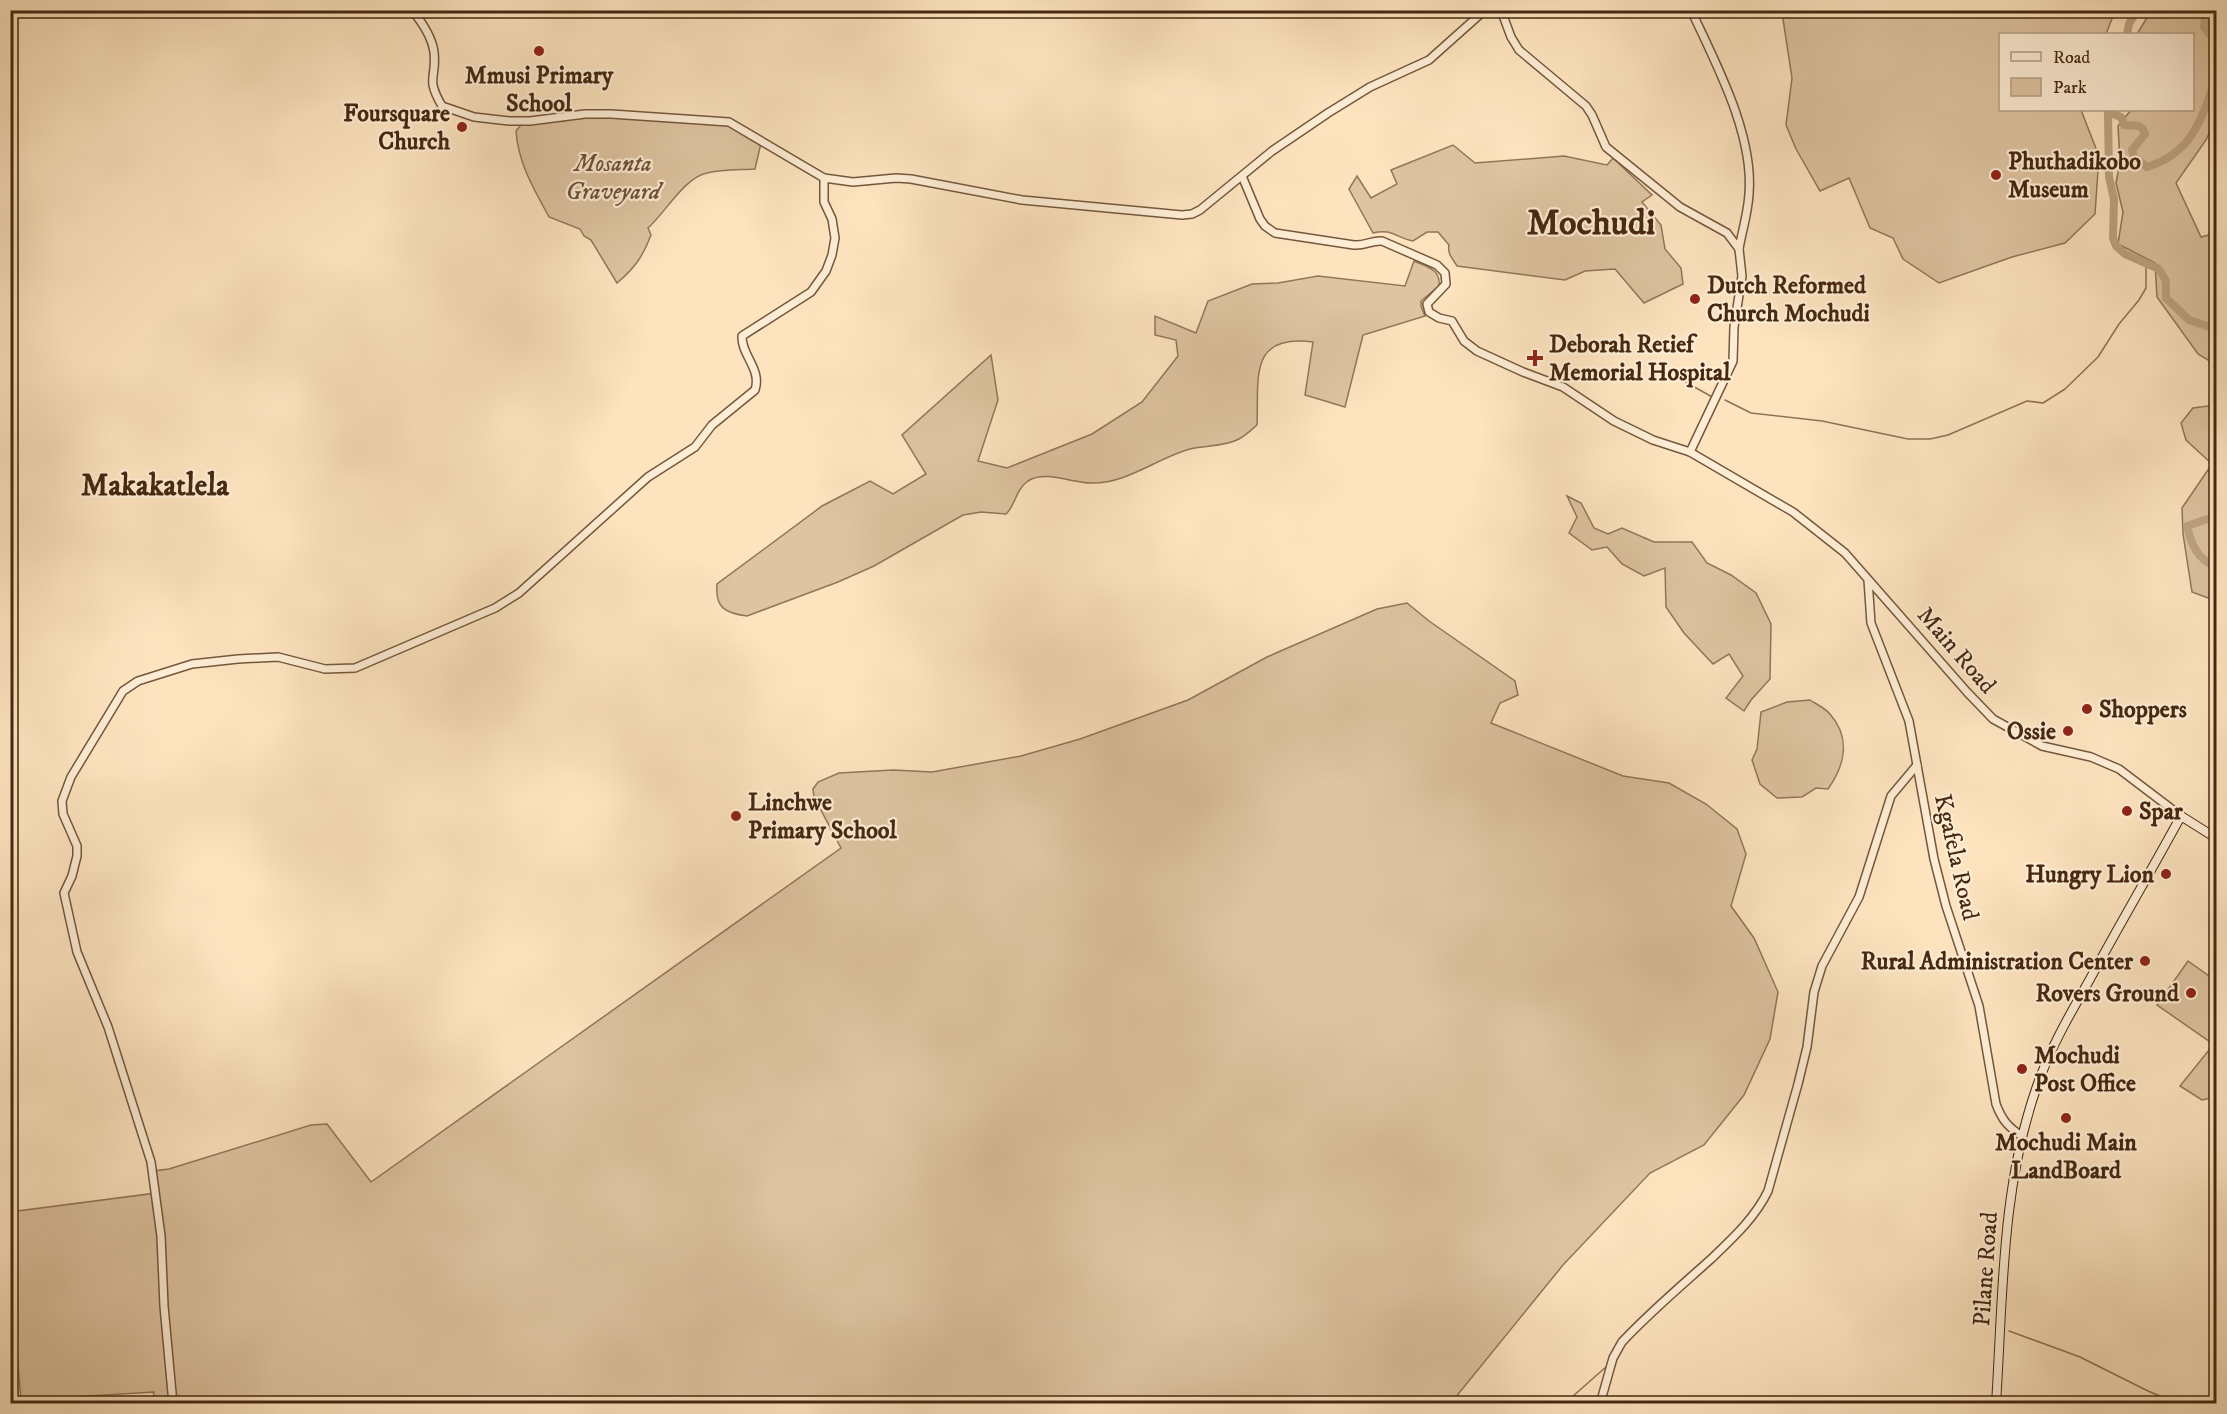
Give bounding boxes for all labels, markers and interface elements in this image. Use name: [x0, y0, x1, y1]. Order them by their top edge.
legend: [1999, 33, 2194, 111]
marker: Mmusi Primary School: [532, 44, 546, 58]
text: Road: [2053, 47, 2090, 69]
place label: Mmusi Primary School: [465, 61, 614, 119]
text: Park: [2053, 77, 2087, 99]
place label: Foursquare Church: [343, 99, 450, 157]
marker: Foursquare Church: [455, 120, 469, 134]
place label: Phuthadikobo Museum: [2008, 147, 2141, 205]
park label: Mosanta Graveyard: [566, 149, 664, 207]
marker: Phuthadikobo Museum: [1989, 168, 2003, 182]
district label: Mochudi: [1527, 201, 1655, 246]
place label: Dutch Reformed Church Mochudi: [1707, 271, 1870, 329]
marker: Dutch Reformed Church Mochudi: [1688, 292, 1702, 306]
place label: Deborah Retief Memorial Hospital: [1549, 330, 1731, 388]
marker: Deborah Retief Memorial Hospital: [1526, 349, 1544, 367]
district label: Makakatlela: [81, 468, 230, 505]
street label: Main Road: [1910, 601, 2002, 700]
place label: Shoppers: [2099, 695, 2187, 725]
marker: Shoppers: [2080, 702, 2094, 716]
place label: Ossie: [2007, 717, 2056, 747]
marker: Ossie: [2061, 724, 2075, 738]
place label: Linchwe Primary School: [748, 788, 897, 846]
street label: Kgafela Road: [1927, 791, 1985, 923]
place label: Spar: [2139, 797, 2184, 827]
marker: Spar: [2120, 804, 2134, 818]
marker: Linchwe Primary School: [729, 809, 743, 823]
place label: Hungry Lion: [2025, 860, 2154, 890]
marker: Hungry Lion: [2159, 867, 2173, 881]
place label: Rural Administration Center: [1861, 947, 2134, 977]
marker: Rural Administration Center: [2138, 954, 2152, 968]
place label: Rovers Ground: [2036, 979, 2180, 1009]
marker: Rovers Ground: [2184, 986, 2198, 1000]
place label: Mochudi Post Office: [2034, 1041, 2136, 1099]
marker: Mochudi Post Office: [2015, 1062, 2029, 1076]
marker: Mochudi Main LandBoard: [2059, 1111, 2073, 1125]
place label: Mochudi Main LandBoard: [1995, 1128, 2137, 1186]
street label: Pilane Road: [1967, 1211, 2005, 1327]

